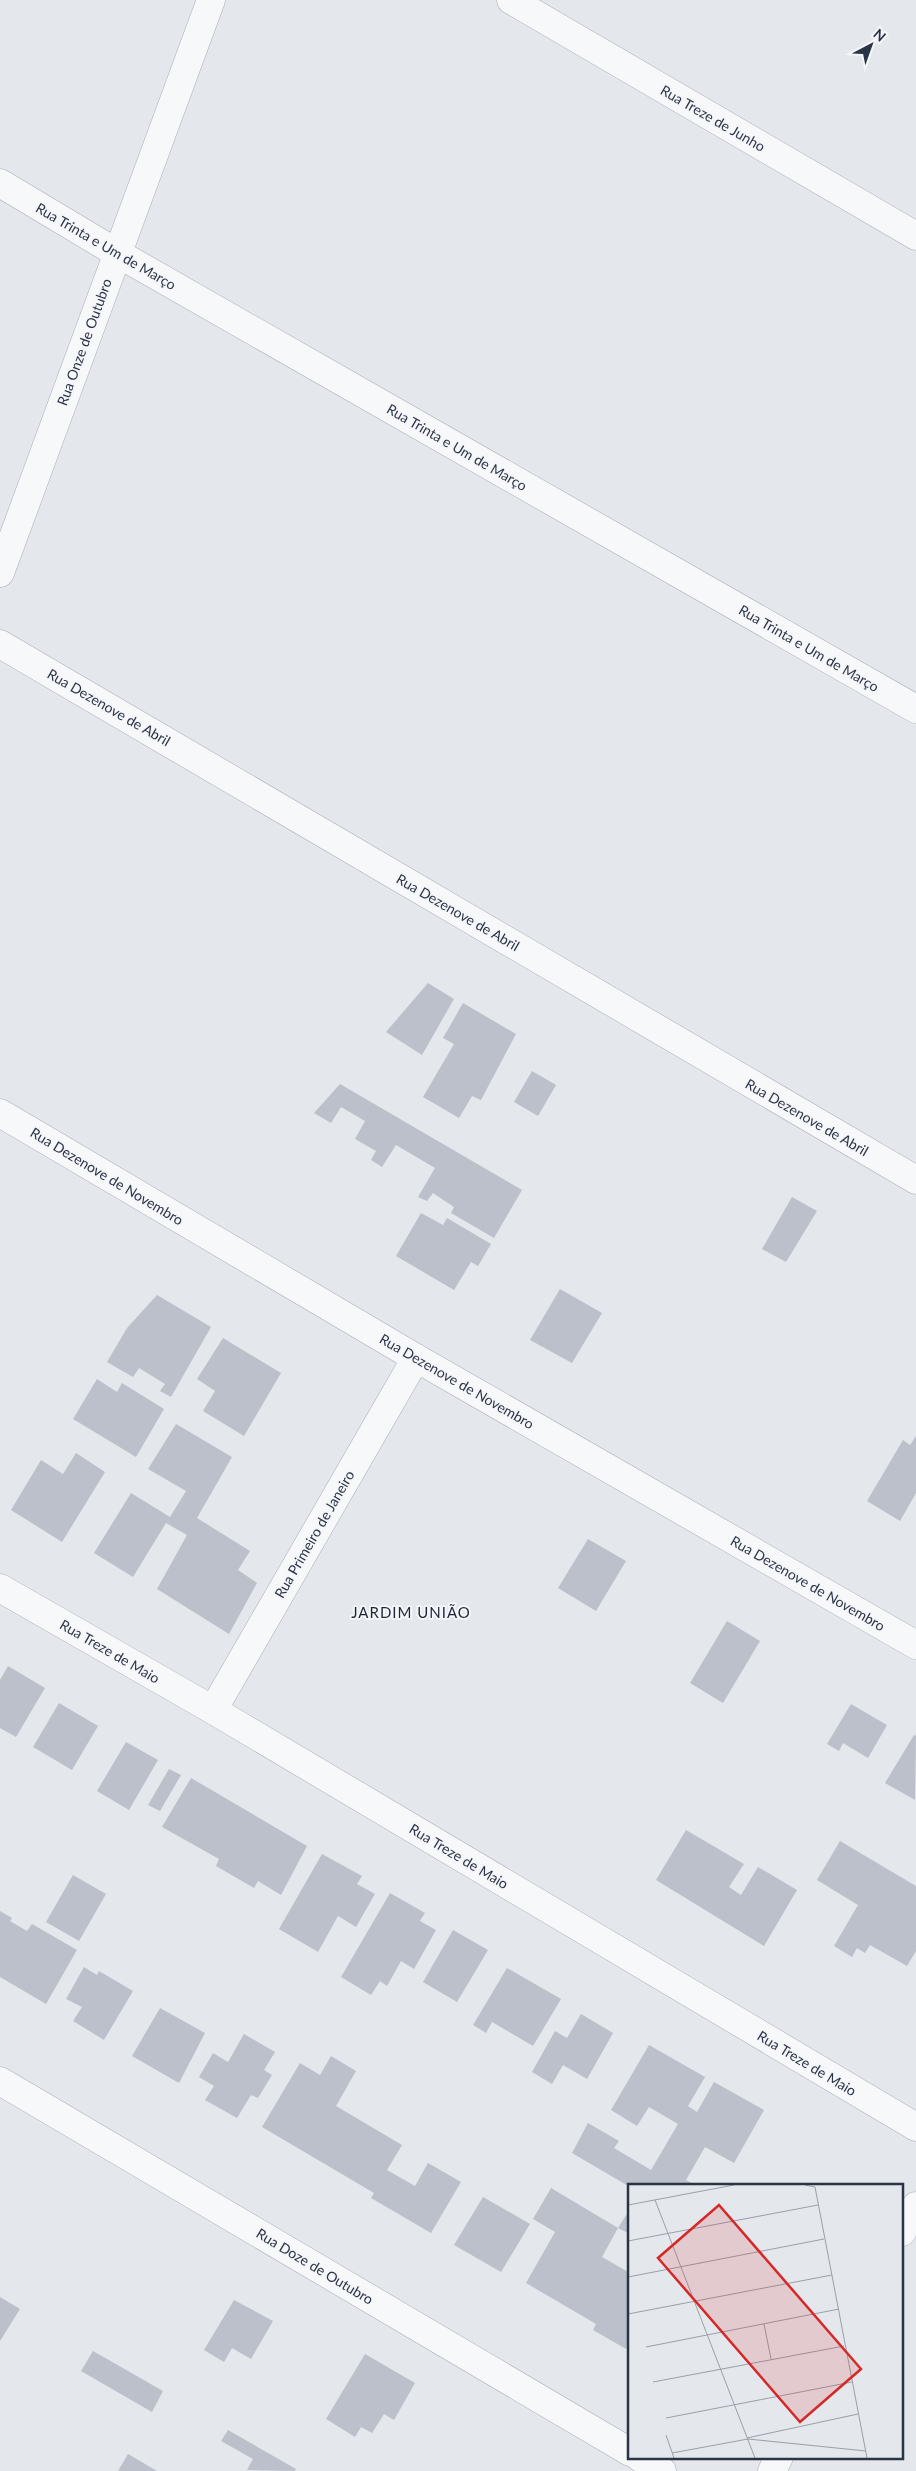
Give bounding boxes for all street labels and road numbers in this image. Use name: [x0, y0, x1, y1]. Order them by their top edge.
street label: Rua Treze de Junho: [658, 81, 768, 155]
street label: Rua Trinta e Um de Março: [33, 199, 179, 293]
street label: Rua Onze de Outubro: [53, 276, 115, 408]
street label: Rua Trinta e Um de Março: [384, 400, 530, 494]
street label: Rua Trinta e Um de Março: [736, 601, 882, 695]
street label: Rua Dezenove de Abril: [44, 665, 174, 749]
street label: Rua Dezenove de Abril: [393, 870, 523, 954]
street label: Rua Dezenove de Abril: [742, 1075, 872, 1159]
street label: Rua Dezenove de Novembro: [27, 1124, 187, 1229]
street label: Rua Dezenove de Novembro: [377, 1330, 537, 1432]
street label: Rua Primeiro de Janeiro: [271, 1467, 358, 1601]
street label: Rua Dezenove de Novembro: [728, 1532, 888, 1634]
street label: Rua Treze de Maio: [57, 1616, 163, 1686]
street label: Rua Treze de Maio: [406, 1820, 512, 1892]
street label: Rua Treze de Maio: [754, 2027, 860, 2099]
street label: Rua Doze de Outubro: [253, 2224, 377, 2308]

